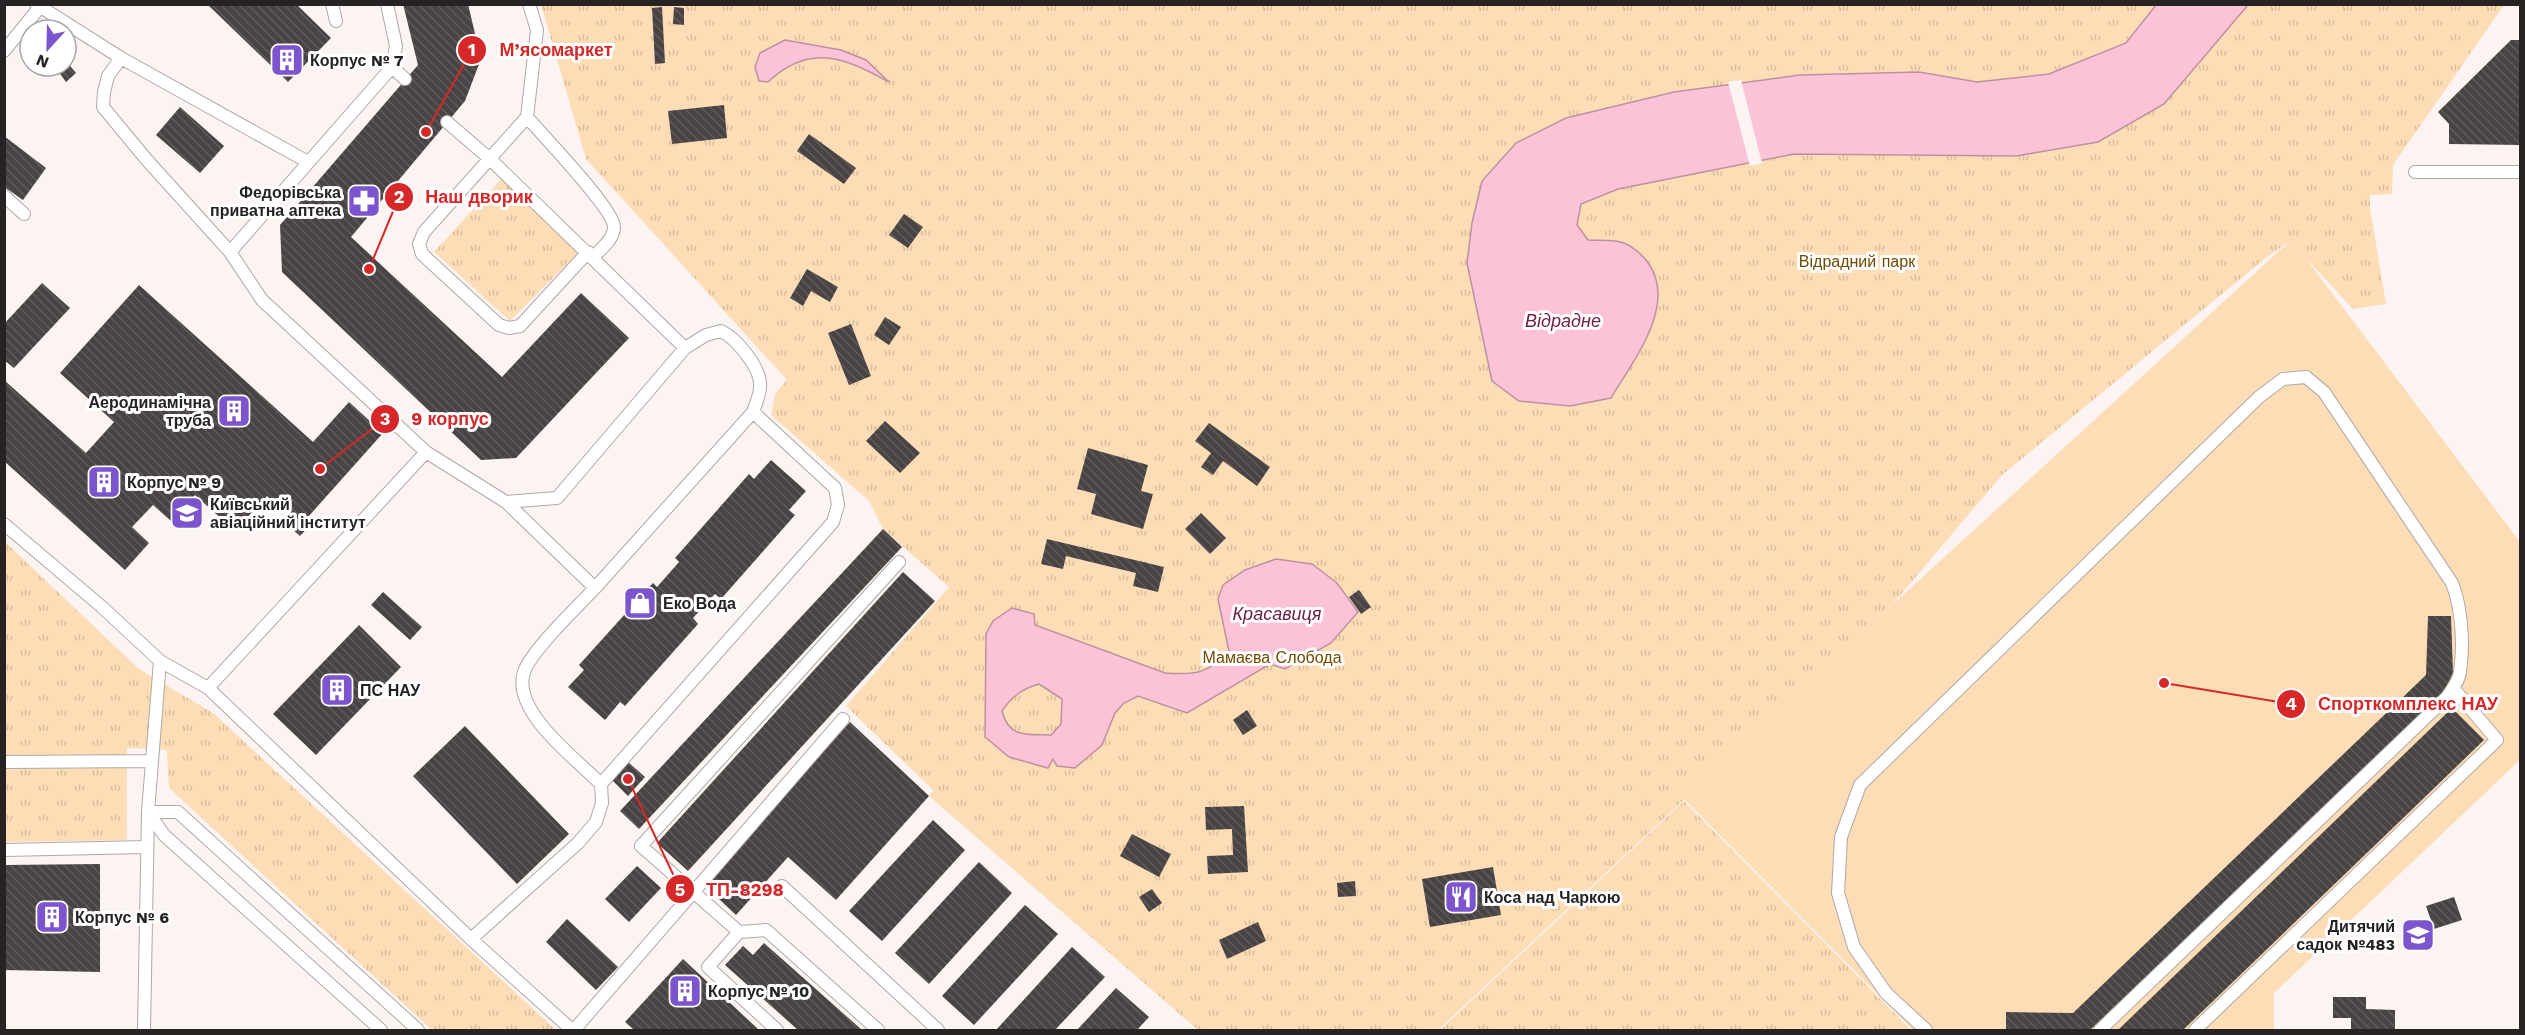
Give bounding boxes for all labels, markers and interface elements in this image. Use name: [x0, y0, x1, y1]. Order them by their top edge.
north arrow: [18, 18, 78, 78]
callout: М’ясомаркет: [457, 32, 624, 68]
text: 1: [468, 39, 476, 60]
text: М’ясомаркет: [499, 39, 613, 60]
building icon: Корпус № 7: [269, 42, 305, 78]
text: N: [34, 50, 52, 72]
place label: Корпус № 7: [310, 51, 404, 70]
callout: Наш дворик: [384, 179, 545, 215]
place label: Федорівська приватна аптека: [210, 183, 341, 220]
pharmacy icon: Федорівська приватна аптека: [346, 183, 382, 219]
text: 2: [394, 186, 404, 207]
text: Наш дворик: [425, 186, 534, 207]
park label: Відрадний парк: [1799, 252, 1916, 271]
water label: Відрадне: [1525, 310, 1601, 331]
place label: Аеродинамічна труба: [89, 393, 211, 430]
building icon: Аеродинамічна труба: [216, 393, 252, 429]
callout: 9 корпус: [370, 401, 501, 437]
text: 3: [380, 408, 390, 429]
text: 9 корпус: [411, 408, 489, 429]
building icon: Корпус № 9: [86, 464, 122, 500]
place label: Корпус № 9: [127, 473, 221, 492]
school or university icon: Київський авіаційний інститут: [169, 495, 205, 531]
place label: Київський авіаційний інститут: [210, 495, 366, 532]
shop icon: Еко Вода: [622, 585, 658, 621]
place label: Еко Вода: [663, 594, 736, 613]
water label: Красавиця: [1233, 603, 1322, 624]
park label: Мамаєва Слобода: [1202, 648, 1342, 667]
building icon: ПС НАУ: [319, 672, 355, 708]
place label: ПС НАУ: [360, 681, 421, 700]
callout: Спорткомплекс НАУ: [2276, 686, 2510, 722]
text: 4: [2285, 693, 2297, 714]
text: Спорткомплекс НАУ: [2318, 693, 2499, 714]
callout: ТП-8298: [665, 871, 796, 907]
text: 5: [675, 879, 685, 900]
text: ТП-8298: [706, 879, 784, 900]
restaurant icon: Коса над Чаркою: [1443, 879, 1479, 915]
place label: Коса над Чаркою: [1484, 888, 1621, 907]
building icon: Корпус № 6: [34, 899, 70, 935]
place label: Корпус № 6: [75, 908, 169, 927]
place label: Дитячий садок №483: [2296, 917, 2395, 954]
school or university icon: Дитячий садок №483: [2400, 917, 2436, 953]
building icon: Корпус № 10: [667, 973, 703, 1009]
place label: Корпус № 10: [708, 982, 809, 1001]

